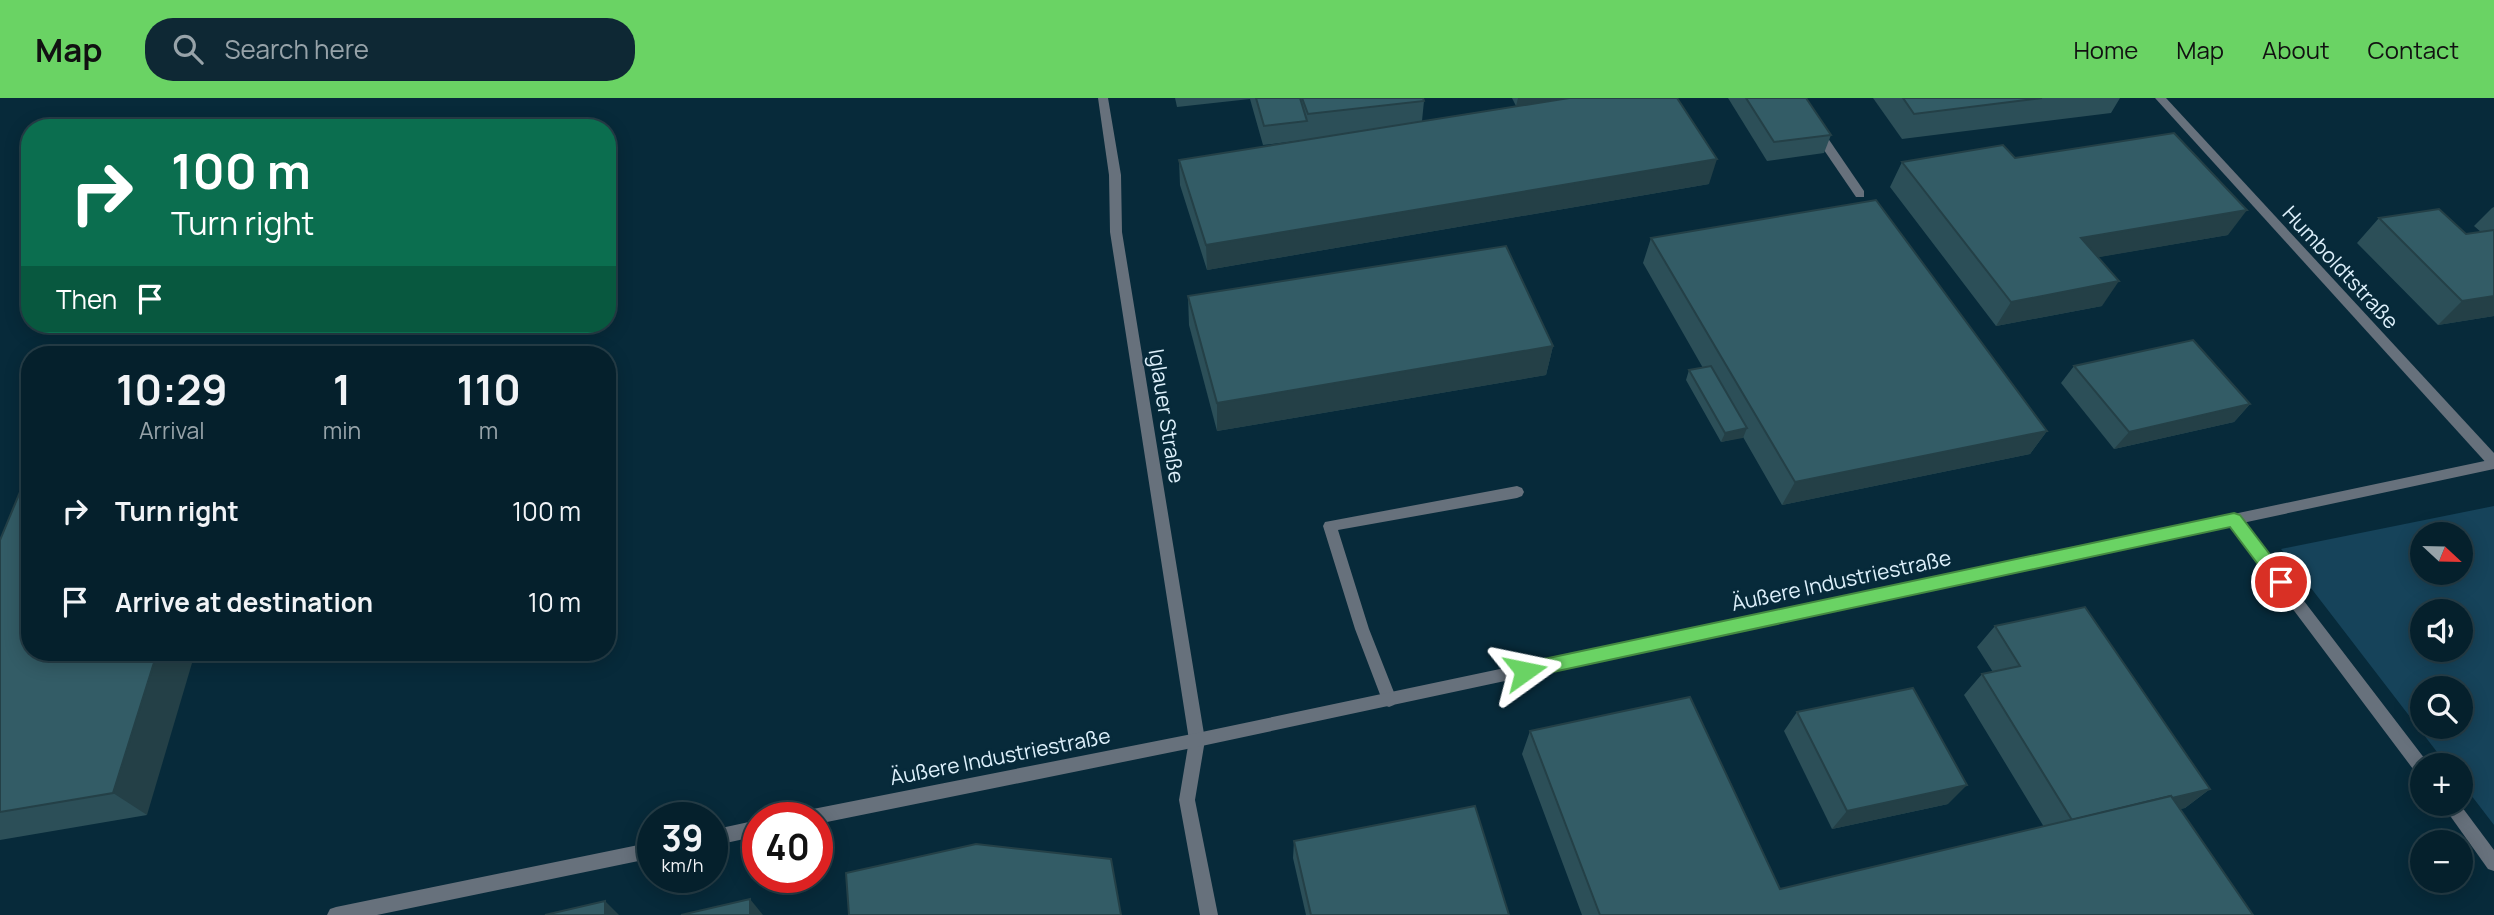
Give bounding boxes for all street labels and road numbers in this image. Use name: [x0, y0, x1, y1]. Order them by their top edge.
street label: Humboldtstraße: [2277, 200, 2405, 334]
street label: Iglauer Straße: [1143, 347, 1191, 485]
street label: Äußere Industriestraße: [1729, 543, 1953, 617]
street label: Äußere Industriestraße: [887, 721, 1113, 791]

